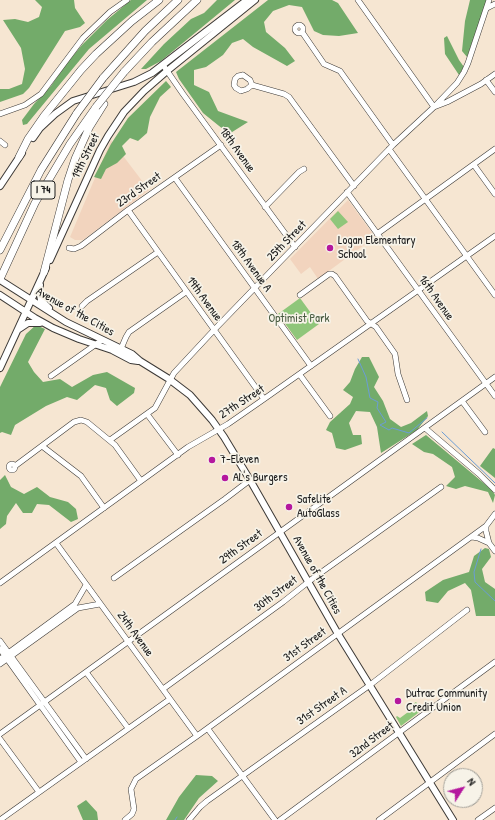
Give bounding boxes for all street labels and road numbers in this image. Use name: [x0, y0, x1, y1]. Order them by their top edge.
street label: 18th Avenue: [216, 125, 258, 175]
street label: 19th Street: [69, 131, 103, 181]
street label: 23rd Street: [114, 169, 164, 211]
road number: I 74: [31, 181, 55, 199]
street label: 25th Street: [264, 218, 310, 264]
street label: 18th Avenue A: [227, 237, 275, 295]
street label: 16th Avenue: [415, 273, 457, 323]
street label: 19th Avenue: [183, 274, 225, 324]
street label: Avenue of the Cities: [33, 285, 117, 339]
street label: 27th Street: [217, 382, 267, 422]
street label: 29th Street: [217, 527, 265, 567]
street label: Avenue of the Cities: [290, 533, 344, 617]
street label: 30th Street: [251, 573, 301, 615]
street label: 24th Avenue: [114, 609, 156, 659]
street label: 31st Street: [281, 625, 329, 665]
street label: 31st Street A: [294, 684, 350, 728]
street label: 32nd Street: [347, 719, 397, 761]

